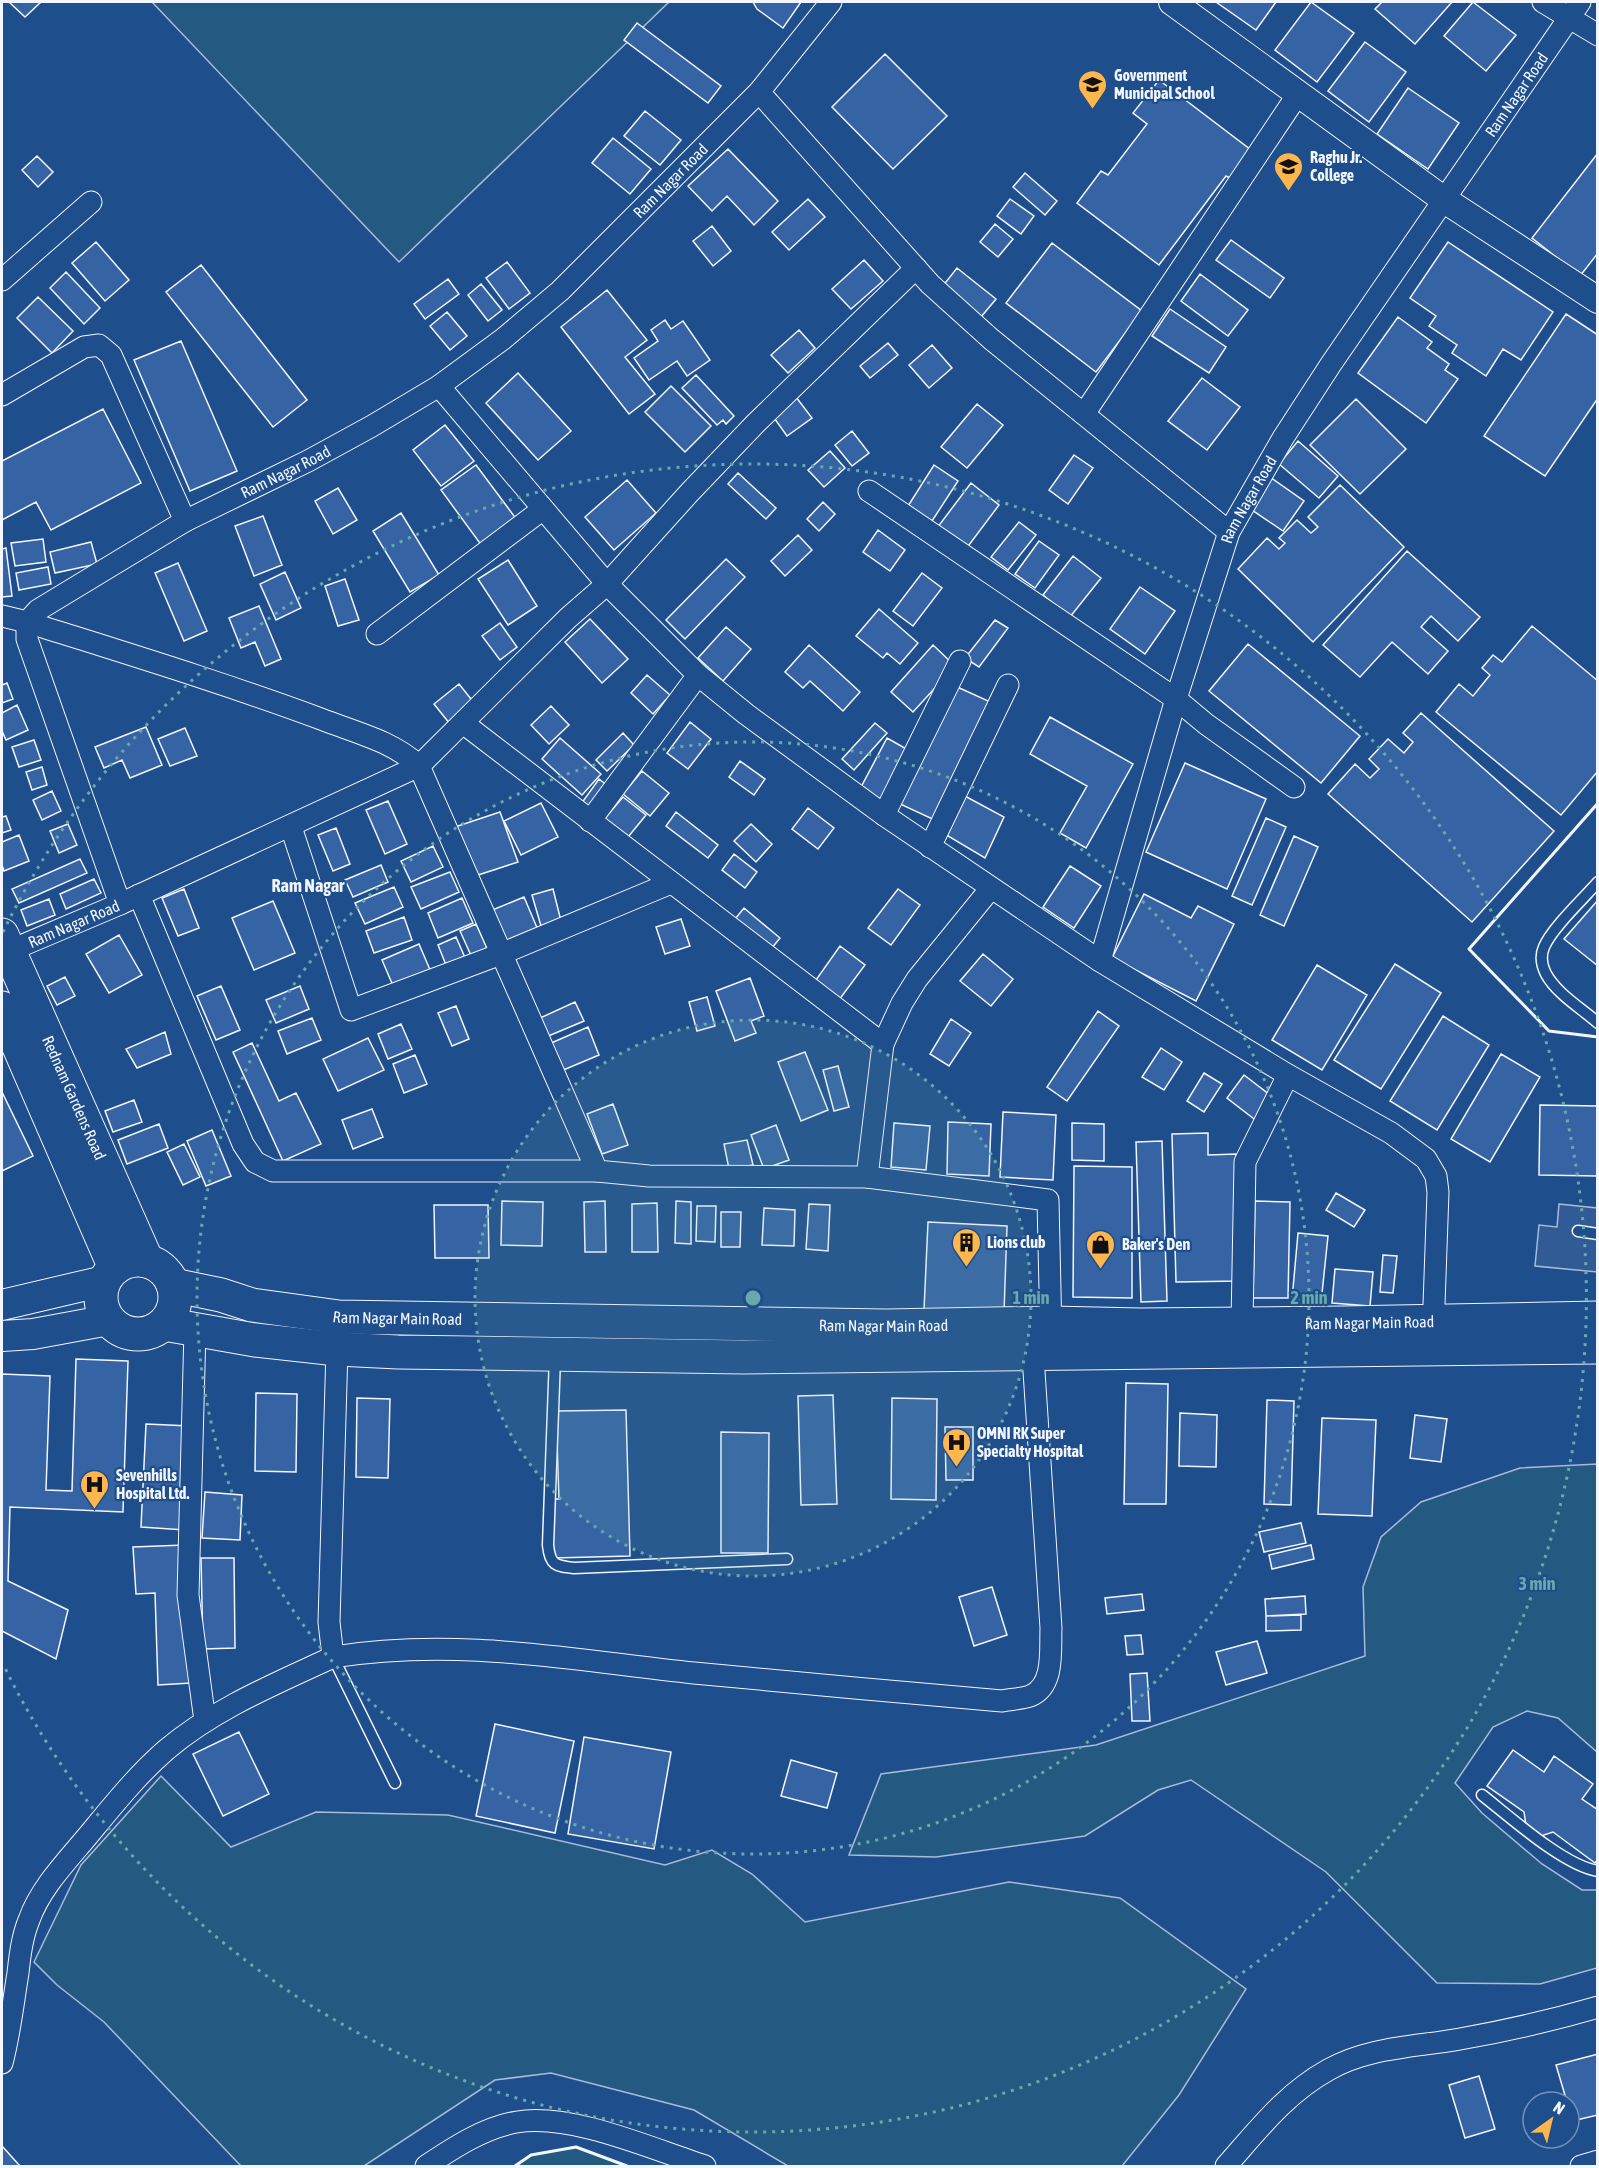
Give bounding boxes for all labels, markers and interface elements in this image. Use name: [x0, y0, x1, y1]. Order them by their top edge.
street label: Ram Nagar Road: [1481, 49, 1551, 140]
place label: Government Municipal School: [1114, 66, 1215, 102]
school or university icon: Government Municipal School: [1077, 68, 1109, 110]
street label: Ram Nagar Road: [630, 140, 711, 221]
place label: Raghu Jr. College: [1310, 148, 1362, 184]
school or university icon: Raghu Jr. College: [1273, 150, 1305, 192]
street label: Ram Nagar Road: [238, 442, 333, 501]
street label: Ram Nagar Road: [1217, 453, 1280, 546]
district label: Ram Nagar: [272, 875, 345, 896]
street label: Ram Nagar Road: [25, 896, 122, 951]
street label: Rednam Gardens Road: [39, 1033, 110, 1162]
building icon: Lions club: [950, 1226, 982, 1268]
shop icon: Baker's Den: [1085, 1228, 1117, 1270]
place label: Lions club: [987, 1233, 1046, 1251]
place label: Baker's Den: [1122, 1235, 1190, 1253]
text: 1 min: [1013, 1287, 1050, 1308]
text: 2 min: [1291, 1287, 1328, 1308]
centre of rings: [743, 1288, 763, 1308]
street label: Ram Nagar Main Road: [332, 1307, 462, 1328]
street label: Ram Nagar Main Road: [1305, 1312, 1434, 1333]
street label: Ram Nagar Main Road: [819, 1316, 948, 1336]
place label: OMNI RK Super Specialty Hospital: [977, 1424, 1084, 1460]
hospital icon: OMNI RK Super Specialty Hospital: [940, 1426, 972, 1468]
place label: Sevenhills Hospital Ltd.: [116, 1466, 189, 1502]
hospital icon: Sevenhills Hospital Ltd.: [79, 1468, 111, 1510]
text: 3 min: [1519, 1573, 1556, 1594]
north arrow: [1521, 2090, 1581, 2150]
text: N: [1550, 2097, 1568, 2118]

